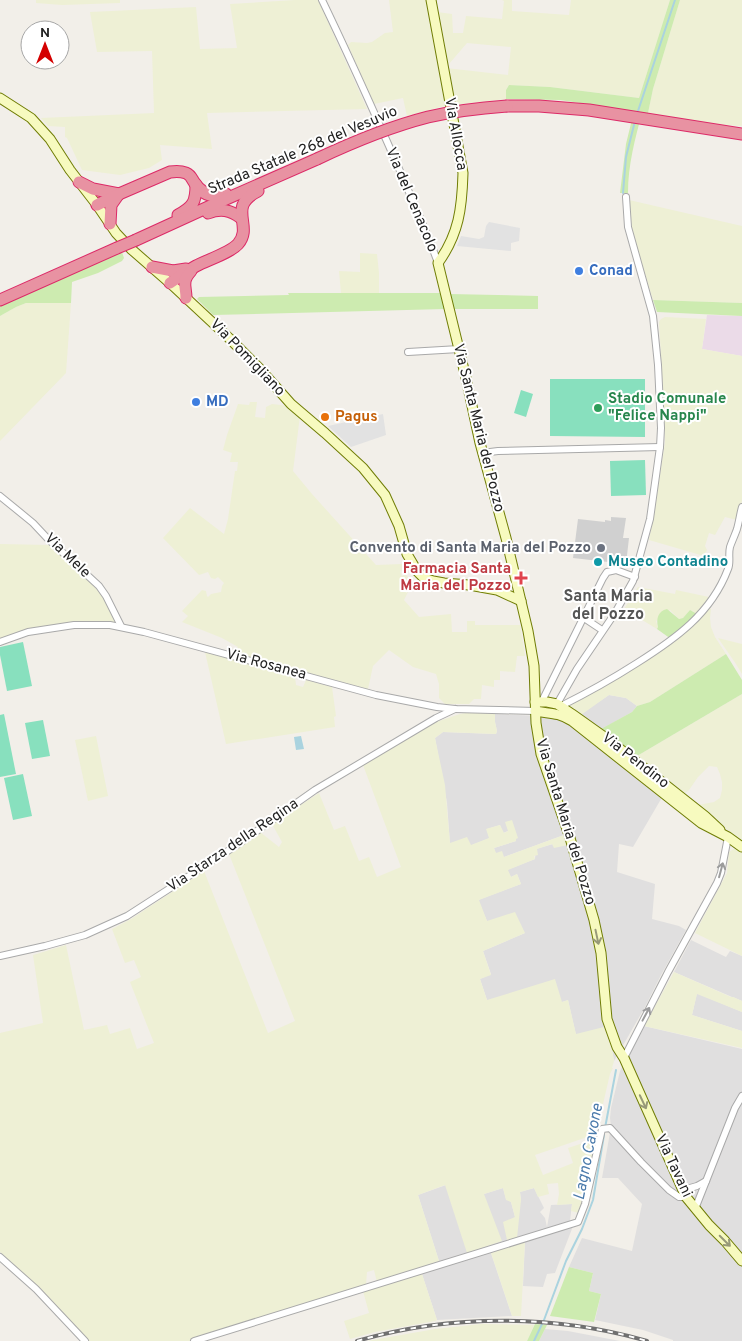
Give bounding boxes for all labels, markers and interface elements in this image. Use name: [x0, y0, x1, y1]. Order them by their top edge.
north arrow: [20, 20, 70, 70]
text: N: [40, 25, 50, 42]
street label: Via Allocca: [439, 96, 471, 172]
street label: Strada Statale 268 del Vesuvio: [205, 102, 401, 200]
street label: Via del Cenacolo: [380, 145, 442, 255]
place label: Conad: [589, 262, 633, 281]
marker: Conad: [573, 265, 585, 277]
street label: Via Pomigliano: [205, 315, 289, 401]
street label: Via Santa Maria del Pozzo: [448, 342, 508, 514]
place label: Stadio Comunale "Felice Nappi": [608, 390, 726, 426]
place label: MD: [206, 393, 229, 412]
marker: MD: [190, 396, 202, 408]
marker: Stadio Comunale "Felice Nappi": [592, 402, 604, 414]
place label: Pagus: [335, 408, 378, 427]
marker: Pagus: [319, 411, 331, 423]
street label: Via Mele: [40, 529, 94, 583]
place label: Convento di Santa Maria del Pozzo: [350, 539, 591, 558]
marker: Convento di Santa Maria del Pozzo: [595, 542, 607, 554]
place label: Museo Contadino: [608, 553, 728, 572]
marker: Museo Contadino: [592, 556, 604, 568]
place label: Farmacia Santa Maria del Pozzo: [400, 560, 511, 596]
marker: Farmacia Santa Maria del Pozzo: [515, 572, 527, 584]
district label: Santa Maria del Pozzo: [563, 587, 653, 625]
street label: Via Rosanea: [224, 645, 308, 685]
street label: Via Pendino: [597, 729, 673, 793]
street label: Via Santa Maria del Pozzo: [531, 737, 599, 907]
street label: Via Starza della Regina: [164, 795, 302, 897]
one-way arrow: [716, 863, 726, 879]
one-way arrow: [593, 929, 603, 945]
one-way arrow: [641, 1007, 651, 1022]
one-way arrow: [639, 1094, 649, 1109]
water label: Lagno Cavone: [570, 1101, 608, 1202]
street label: Via Tavani: [650, 1131, 696, 1201]
one-way arrow: [718, 1235, 731, 1247]

